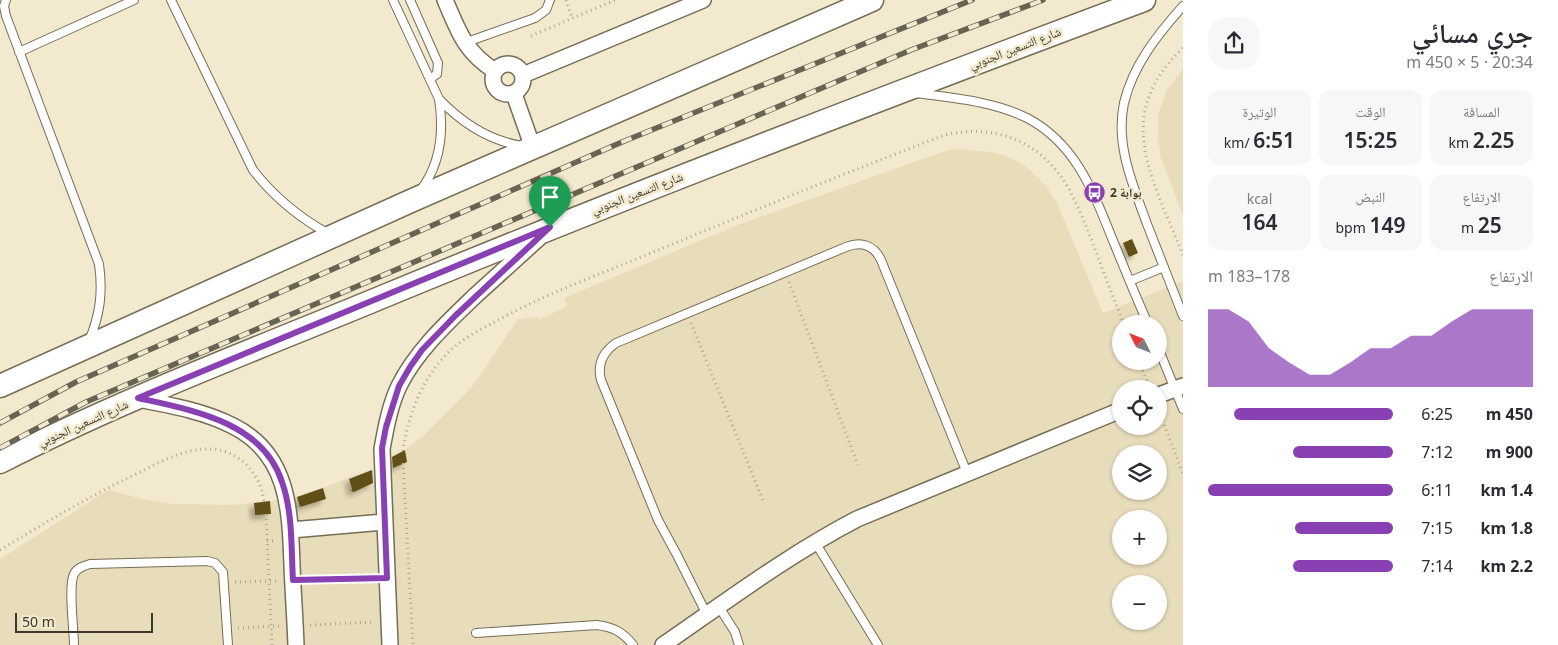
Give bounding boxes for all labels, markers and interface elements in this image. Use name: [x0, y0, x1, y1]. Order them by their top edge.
text: جري مسائي: [1412, 13, 1533, 51]
button: share: [1208, 17, 1260, 69]
street label: شارع التسعين الجنوبي: [967, 23, 1064, 75]
text: 20:34 · 5 × 450 m: [1406, 51, 1533, 73]
text: الوتيرة: [1242, 102, 1277, 121]
text: الوقت: [1355, 102, 1386, 121]
text: المسافة: [1463, 102, 1500, 121]
text: 6:51: [1253, 126, 1295, 154]
text: 15:25: [1344, 126, 1397, 154]
text: 2.25: [1473, 126, 1515, 154]
text: /km: [1224, 133, 1253, 152]
text: km: [1448, 133, 1473, 152]
street label: شارع التسعين الجنوبي: [589, 168, 686, 220]
pin: [529, 176, 571, 227]
bus stop icon: بوابة 2: [1082, 180, 1106, 204]
icon: arrive: [536, 183, 564, 211]
place label: بوابة 2: [1110, 184, 1141, 201]
text: النبض: [1356, 187, 1385, 206]
text: الارتفاع: [1462, 187, 1501, 206]
text: kcal: [1247, 189, 1272, 208]
text: 164: [1241, 208, 1278, 236]
text: 149: [1369, 211, 1406, 239]
text: 25: [1478, 211, 1502, 239]
text: bpm: [1336, 218, 1369, 237]
text: m: [1461, 218, 1478, 237]
text: 178–183 m: [1208, 265, 1290, 287]
text: الارتفاع: [1489, 265, 1533, 287]
north arrow: [1112, 315, 1168, 370]
map controls: [1112, 315, 1167, 630]
button: locate: [1112, 380, 1167, 435]
street label: شارع التسعين الجنوبي: [35, 395, 132, 452]
text: 6:25: [1421, 403, 1453, 425]
text: 450 m: [1486, 403, 1533, 425]
text: 7:12: [1421, 441, 1453, 463]
text: 900 m: [1486, 441, 1533, 463]
button: layers: [1112, 445, 1167, 500]
text: 6:11: [1421, 479, 1453, 501]
text: 1.4 km: [1480, 479, 1533, 501]
button: +: [1112, 510, 1167, 565]
text: 7:15: [1421, 517, 1453, 539]
text: 1.8 km: [1480, 517, 1533, 539]
text: 7:14: [1421, 555, 1453, 577]
text: 2.2 km: [1480, 555, 1533, 577]
button: −: [1112, 575, 1167, 630]
scale bar: [15, 610, 152, 633]
text: 50 m: [22, 612, 55, 631]

